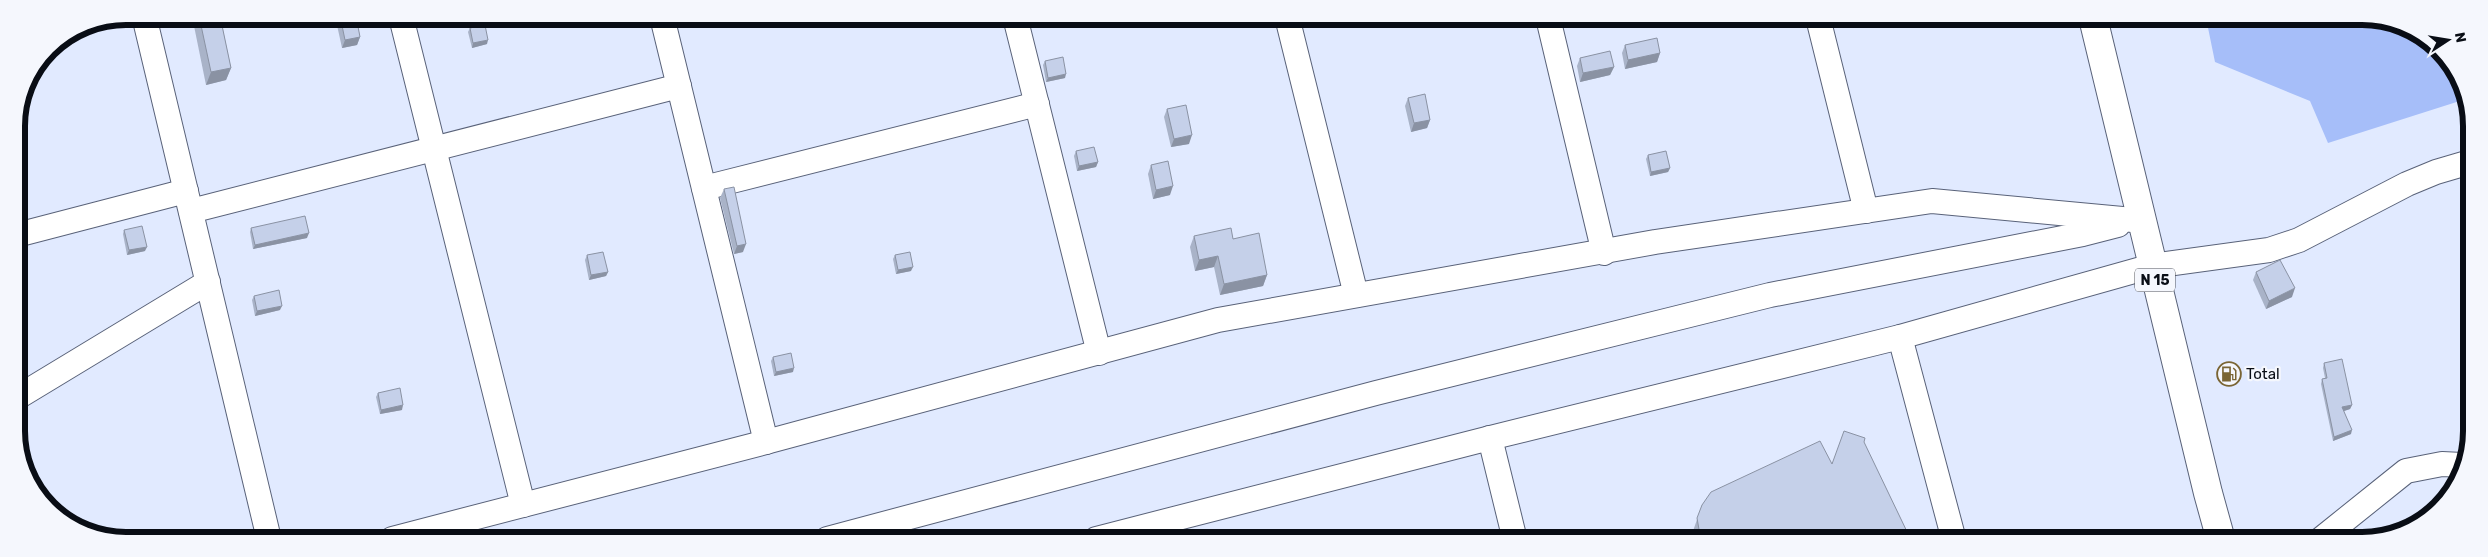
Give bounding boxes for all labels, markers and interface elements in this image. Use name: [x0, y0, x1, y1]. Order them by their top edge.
north arrow: [2423, 15, 2473, 65]
text: N: [2451, 31, 2470, 44]
road number: N 15: [2135, 268, 2175, 292]
fuel station icon: Total: [2216, 361, 2242, 387]
place label: Total: [2246, 365, 2280, 383]

